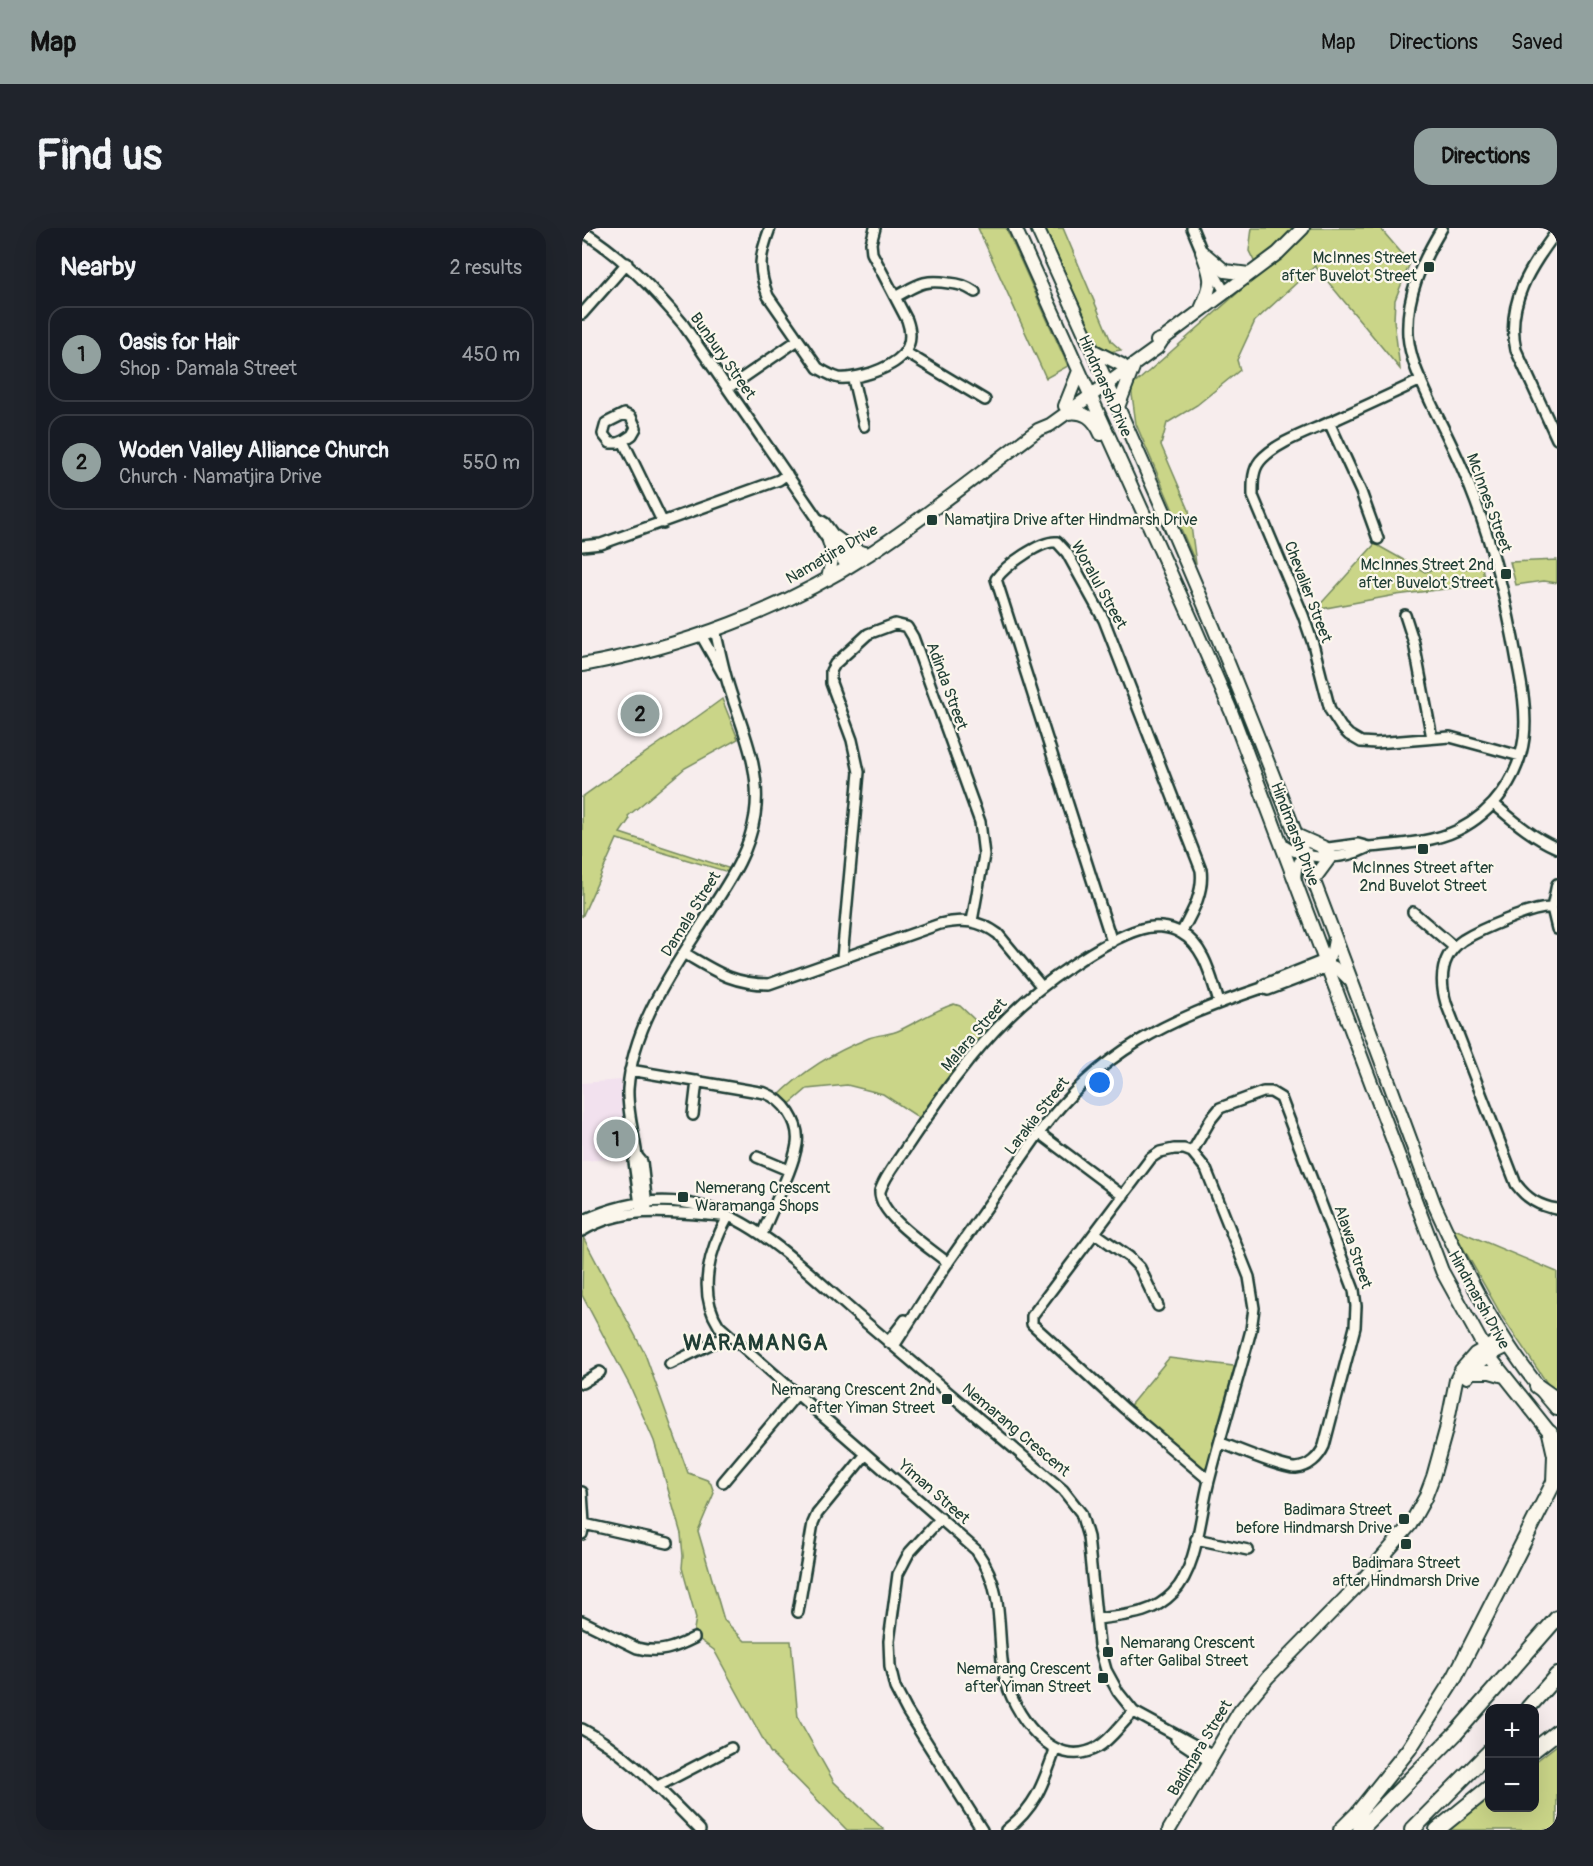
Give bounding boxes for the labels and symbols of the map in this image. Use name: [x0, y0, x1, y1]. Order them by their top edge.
place label: McInnes Street after Buvelot Street: [1282, 248, 1418, 286]
marker: McInnes Street after Buvelot Street: [1422, 260, 1436, 274]
street label: Bunbury Street: [686, 309, 761, 404]
street label: Hindmarsh Drive: [1074, 332, 1136, 440]
street label: McInnes Street: [1462, 451, 1516, 556]
place label: Namatjira Drive after Hindmarsh Drive: [944, 510, 1198, 530]
marker: Namatjira Drive after Hindmarsh Drive: [925, 513, 939, 527]
street label: Namatjira Drive: [782, 519, 882, 588]
street label: Woralul Street: [1067, 537, 1132, 633]
street label: Chevalier Street: [1279, 538, 1337, 646]
place label: McInnes Street 2nd after Buvelot Street: [1359, 555, 1495, 593]
marker: McInnes Street 2nd after Buvelot Street: [1499, 567, 1513, 581]
street label: Adinda Street: [922, 639, 972, 733]
pin: 2: [620, 692, 660, 736]
street label: Hindmarsh Drive: [1266, 779, 1324, 889]
marker: McInnes Street after 2nd Buvelot Street: [1416, 842, 1430, 856]
place label: McInnes Street after 2nd Buvelot Street: [1352, 858, 1494, 896]
street label: Damala Street: [657, 867, 726, 961]
street label: Malara Street: [937, 994, 1012, 1076]
your location: [1085, 1068, 1114, 1097]
street label: Larakia Street: [1000, 1073, 1074, 1159]
pin: 1: [597, 1116, 636, 1162]
place label: Nemerang Crescent Waramanga Shops: [695, 1178, 831, 1216]
marker: Nemerang Crescent Waramanga Shops: [676, 1190, 690, 1204]
street label: Alawa Street: [1329, 1203, 1377, 1292]
street label: Hindmarsh Drive: [1444, 1247, 1514, 1353]
district label: WARAMANGA: [683, 1329, 829, 1357]
street label: Nemarang Crescent: [958, 1379, 1074, 1481]
place label: Nemarang Crescent 2nd after Yiman Street: [771, 1380, 936, 1418]
marker: Nemarang Crescent 2nd after Yiman Street: [940, 1392, 954, 1406]
street label: Yiman Street: [893, 1455, 974, 1529]
place label: Badimara Street before Hindmarsh Drive: [1236, 1500, 1393, 1538]
marker: Badimara Street before Hindmarsh Drive: [1397, 1512, 1411, 1526]
marker: Badimara Street after Hindmarsh Drive: [1399, 1537, 1413, 1551]
place label: Badimara Street after Hindmarsh Drive: [1333, 1553, 1480, 1591]
place label: Nemarang Crescent after Galibal Street: [1120, 1633, 1255, 1671]
marker: Nemarang Crescent after Galibal Street: [1101, 1645, 1115, 1659]
place label: Nemarang Crescent after Yiman Street: [956, 1659, 1092, 1697]
marker: Nemarang Crescent after Yiman Street: [1096, 1671, 1110, 1685]
street label: Badimara Street: [1163, 1696, 1237, 1800]

